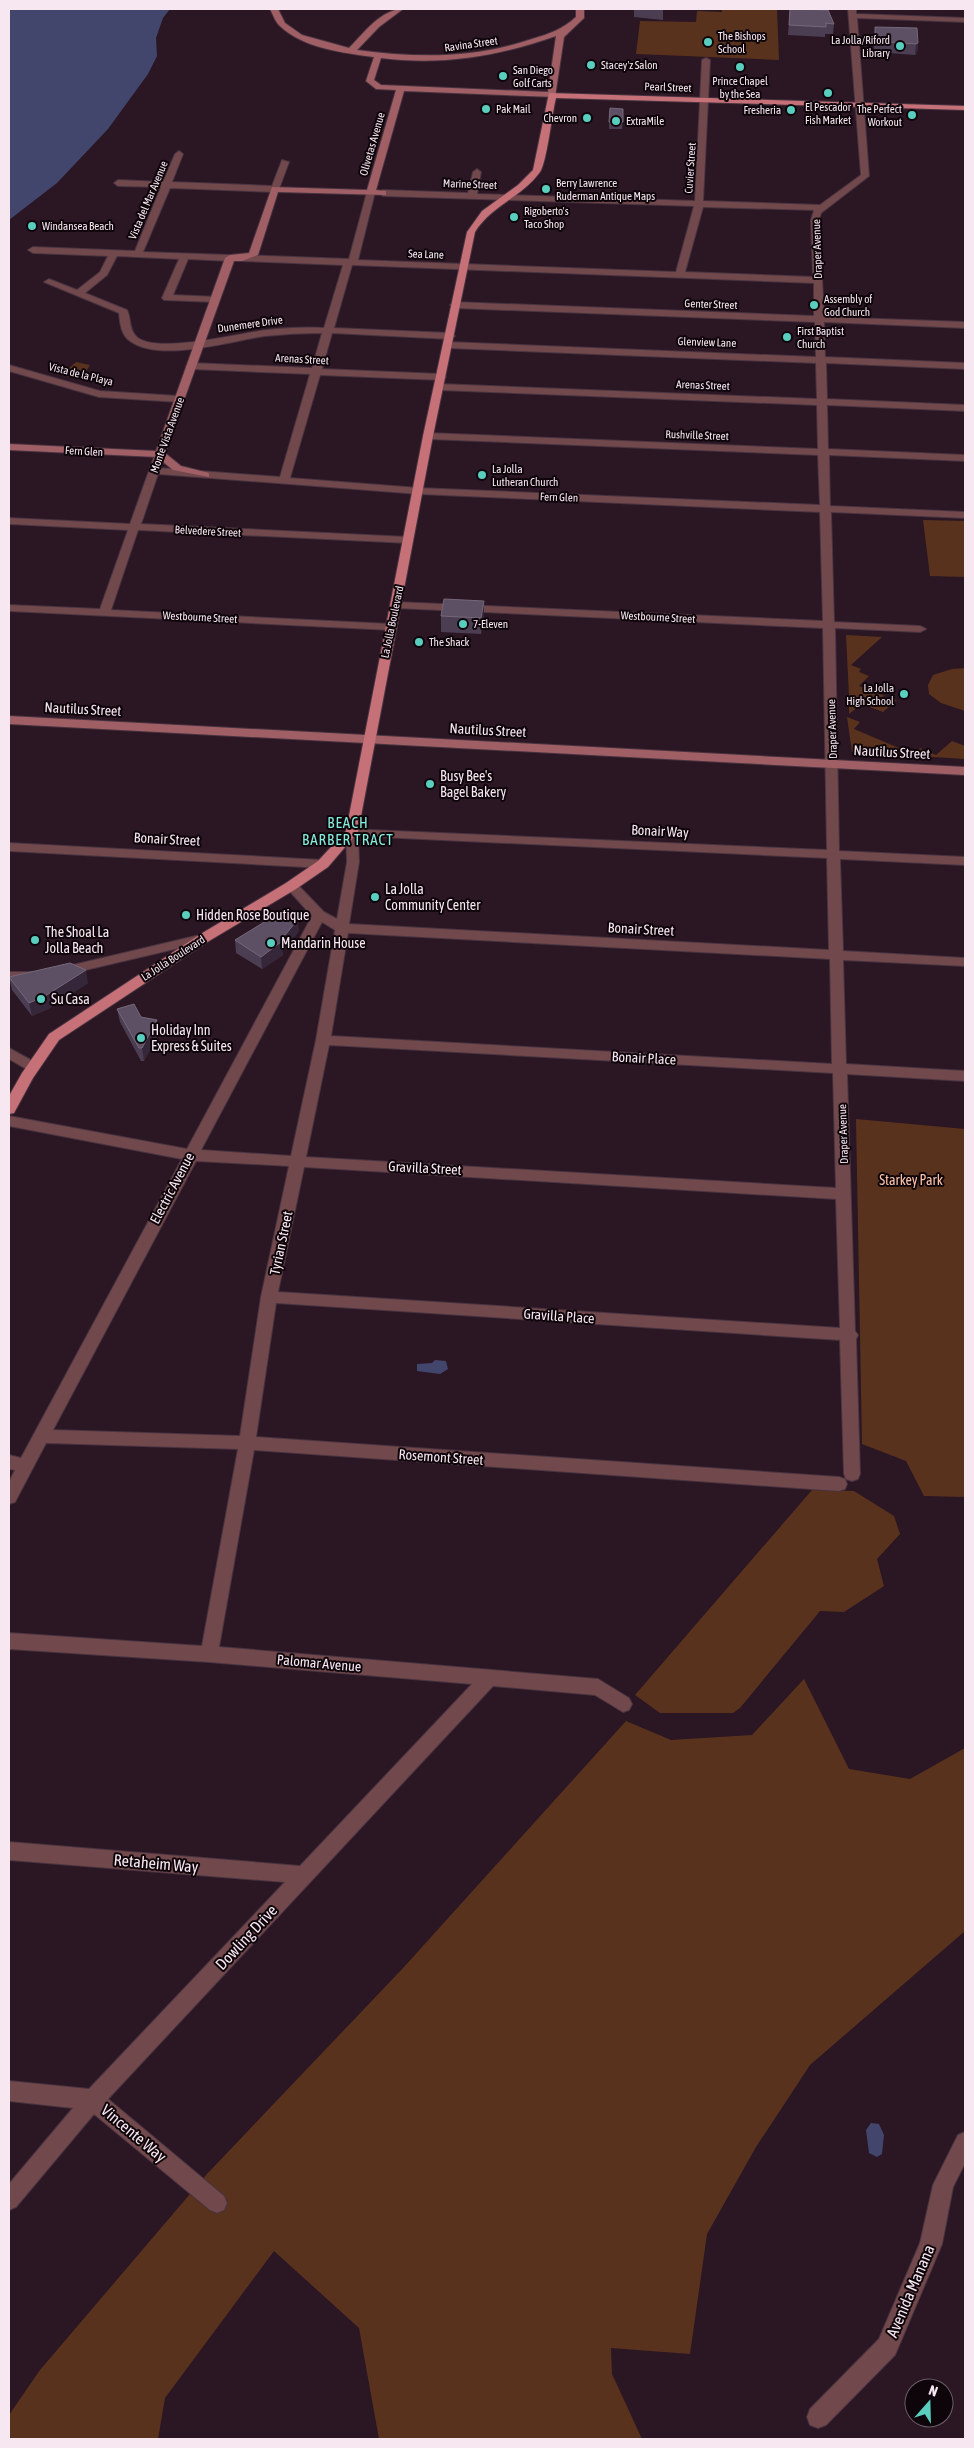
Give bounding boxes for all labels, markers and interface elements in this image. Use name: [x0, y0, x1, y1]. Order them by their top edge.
place label: The Bishops School: [718, 30, 766, 55]
street label: Ravina Street: [444, 34, 498, 54]
place label: La Jolla/Riford Library: [831, 34, 890, 59]
marker: The Bishops School: [702, 36, 714, 48]
marker: La Jolla/Riford Library: [894, 40, 906, 52]
marker: Stacey'z Salon: [585, 59, 597, 71]
place label: Stacey'z Salon: [601, 59, 658, 71]
marker: Prince Chapel by the Sea: [734, 61, 746, 73]
place label: San Diego Golf Carts: [513, 64, 553, 89]
marker: San Diego Golf Carts: [497, 70, 509, 82]
place label: Prince Chapel by the Sea: [712, 75, 768, 100]
street label: Pearl Street: [644, 80, 692, 94]
marker: El Pescador Fish Market: [822, 87, 834, 99]
place label: El Pescador Fish Market: [805, 101, 852, 126]
marker: Pak Mail: [480, 103, 492, 115]
place label: Pak Mail: [496, 103, 531, 115]
place label: The Perfect Workout: [857, 103, 902, 128]
place label: Fresheria: [743, 104, 781, 116]
marker: Fresheria: [785, 104, 797, 116]
marker: The Perfect Workout: [906, 109, 918, 121]
street label: Olivetas Avenue: [357, 111, 387, 177]
place label: Chevron: [544, 112, 577, 124]
marker: Chevron: [581, 112, 593, 124]
marker: ExtraMile: [610, 115, 622, 127]
place label: ExtraMile: [626, 115, 664, 127]
street label: Cuvier Street: [682, 142, 698, 194]
street label: Vista del Mar Avenue: [126, 159, 170, 241]
street label: Marine Street: [443, 177, 497, 191]
place label: Berry Lawrence Ruderman Antique Maps: [556, 177, 655, 202]
marker: Berry Lawrence Ruderman Antique Maps: [540, 183, 552, 195]
place label: Rigoberto's Taco Shop: [524, 205, 569, 230]
marker: Rigoberto's Taco Shop: [508, 211, 520, 223]
street label: Draper Avenue: [810, 219, 824, 279]
marker: Windansea Beach: [26, 220, 38, 232]
place label: Windansea Beach: [42, 220, 114, 232]
street label: Sea Lane: [408, 247, 444, 261]
place label: Assembly of God Church: [824, 293, 872, 318]
street label: Genter Street: [684, 297, 738, 311]
marker: Assembly of God Church: [808, 299, 820, 311]
street label: Dunemere Drive: [217, 313, 283, 335]
place label: First Baptist Church: [797, 325, 844, 350]
marker: First Baptist Church: [781, 331, 793, 343]
street label: Glenview Lane: [677, 335, 737, 349]
street label: Arenas Street: [275, 352, 329, 366]
street label: Vista de la Playa: [48, 360, 114, 388]
street label: Arenas Street: [676, 378, 730, 392]
street label: Monte Vista Avenue: [148, 396, 186, 474]
street label: Rushville Street: [665, 428, 729, 442]
street label: Fern Glen: [65, 444, 103, 458]
place label: La Jolla Lutheran Church: [492, 463, 558, 488]
marker: La Jolla Lutheran Church: [476, 469, 488, 481]
street label: Fern Glen: [540, 490, 578, 504]
street label: Belvedere Street: [174, 523, 242, 539]
street label: La Jolla Boulevard: [379, 585, 405, 659]
street label: Westbourne Street: [162, 609, 238, 625]
street label: Westbourne Street: [620, 609, 696, 625]
marker: 7-Eleven: [457, 618, 469, 630]
place label: 7-Eleven: [473, 618, 508, 630]
marker: The Shack: [413, 636, 425, 648]
place label: The Shack: [429, 636, 470, 648]
place label: La Jolla High School: [846, 682, 894, 707]
marker: La Jolla High School: [898, 688, 910, 700]
street label: Nautilus Street: [44, 699, 122, 719]
street label: Draper Avenue: [825, 699, 839, 759]
street label: Nautilus Street: [449, 720, 527, 740]
street label: Nautilus Street: [853, 742, 931, 762]
place label: Busy Bee's Bagel Bakery: [440, 768, 506, 800]
marker: Busy Bee's Bagel Bakery: [424, 778, 436, 790]
district label: BEACH BARBER TRACT: [302, 814, 394, 848]
street label: Bonair Way: [631, 821, 690, 841]
street label: Bonair Street: [133, 829, 201, 849]
place label: La Jolla Community Center: [385, 881, 481, 913]
marker: La Jolla Community Center: [369, 891, 381, 903]
place label: Hidden Rose Boutique: [196, 907, 309, 923]
marker: Hidden Rose Boutique: [180, 909, 192, 921]
street label: Bonair Street: [607, 919, 675, 939]
place label: The Shoal La Jolla Beach: [45, 924, 109, 956]
street label: La Jolla Boulevard: [139, 933, 207, 983]
marker: The Shoal La Jolla Beach: [29, 934, 41, 946]
place label: Mandarin House: [281, 935, 366, 951]
marker: Mandarin House: [265, 937, 277, 949]
place label: Su Casa: [51, 991, 90, 1007]
marker: Su Casa: [35, 993, 47, 1005]
place label: Holiday Inn Express & Suites: [151, 1022, 232, 1054]
marker: Holiday Inn Express & Suites: [135, 1032, 147, 1044]
street label: Bonair Place: [611, 1048, 677, 1068]
street label: Draper Avenue: [836, 1104, 850, 1164]
street label: Electric Avenue: [147, 1150, 197, 1226]
street label: Gravilla Street: [388, 1158, 462, 1178]
park label: Starkey Park: [879, 1172, 943, 1188]
street label: Tyrian Street: [266, 1210, 296, 1276]
street label: Gravilla Place: [523, 1306, 595, 1326]
street label: Rosemont Street: [398, 1446, 484, 1468]
street label: Palomar Avenue: [276, 1651, 362, 1675]
street label: Retaheim Way: [113, 1850, 199, 1877]
street label: Dowling Drive: [212, 1901, 281, 1974]
street label: Vincente Way: [97, 2101, 170, 2166]
street label: Avenida Manana: [882, 2242, 938, 2340]
north arrow: [904, 2378, 954, 2428]
text: N: [927, 2382, 940, 2400]

